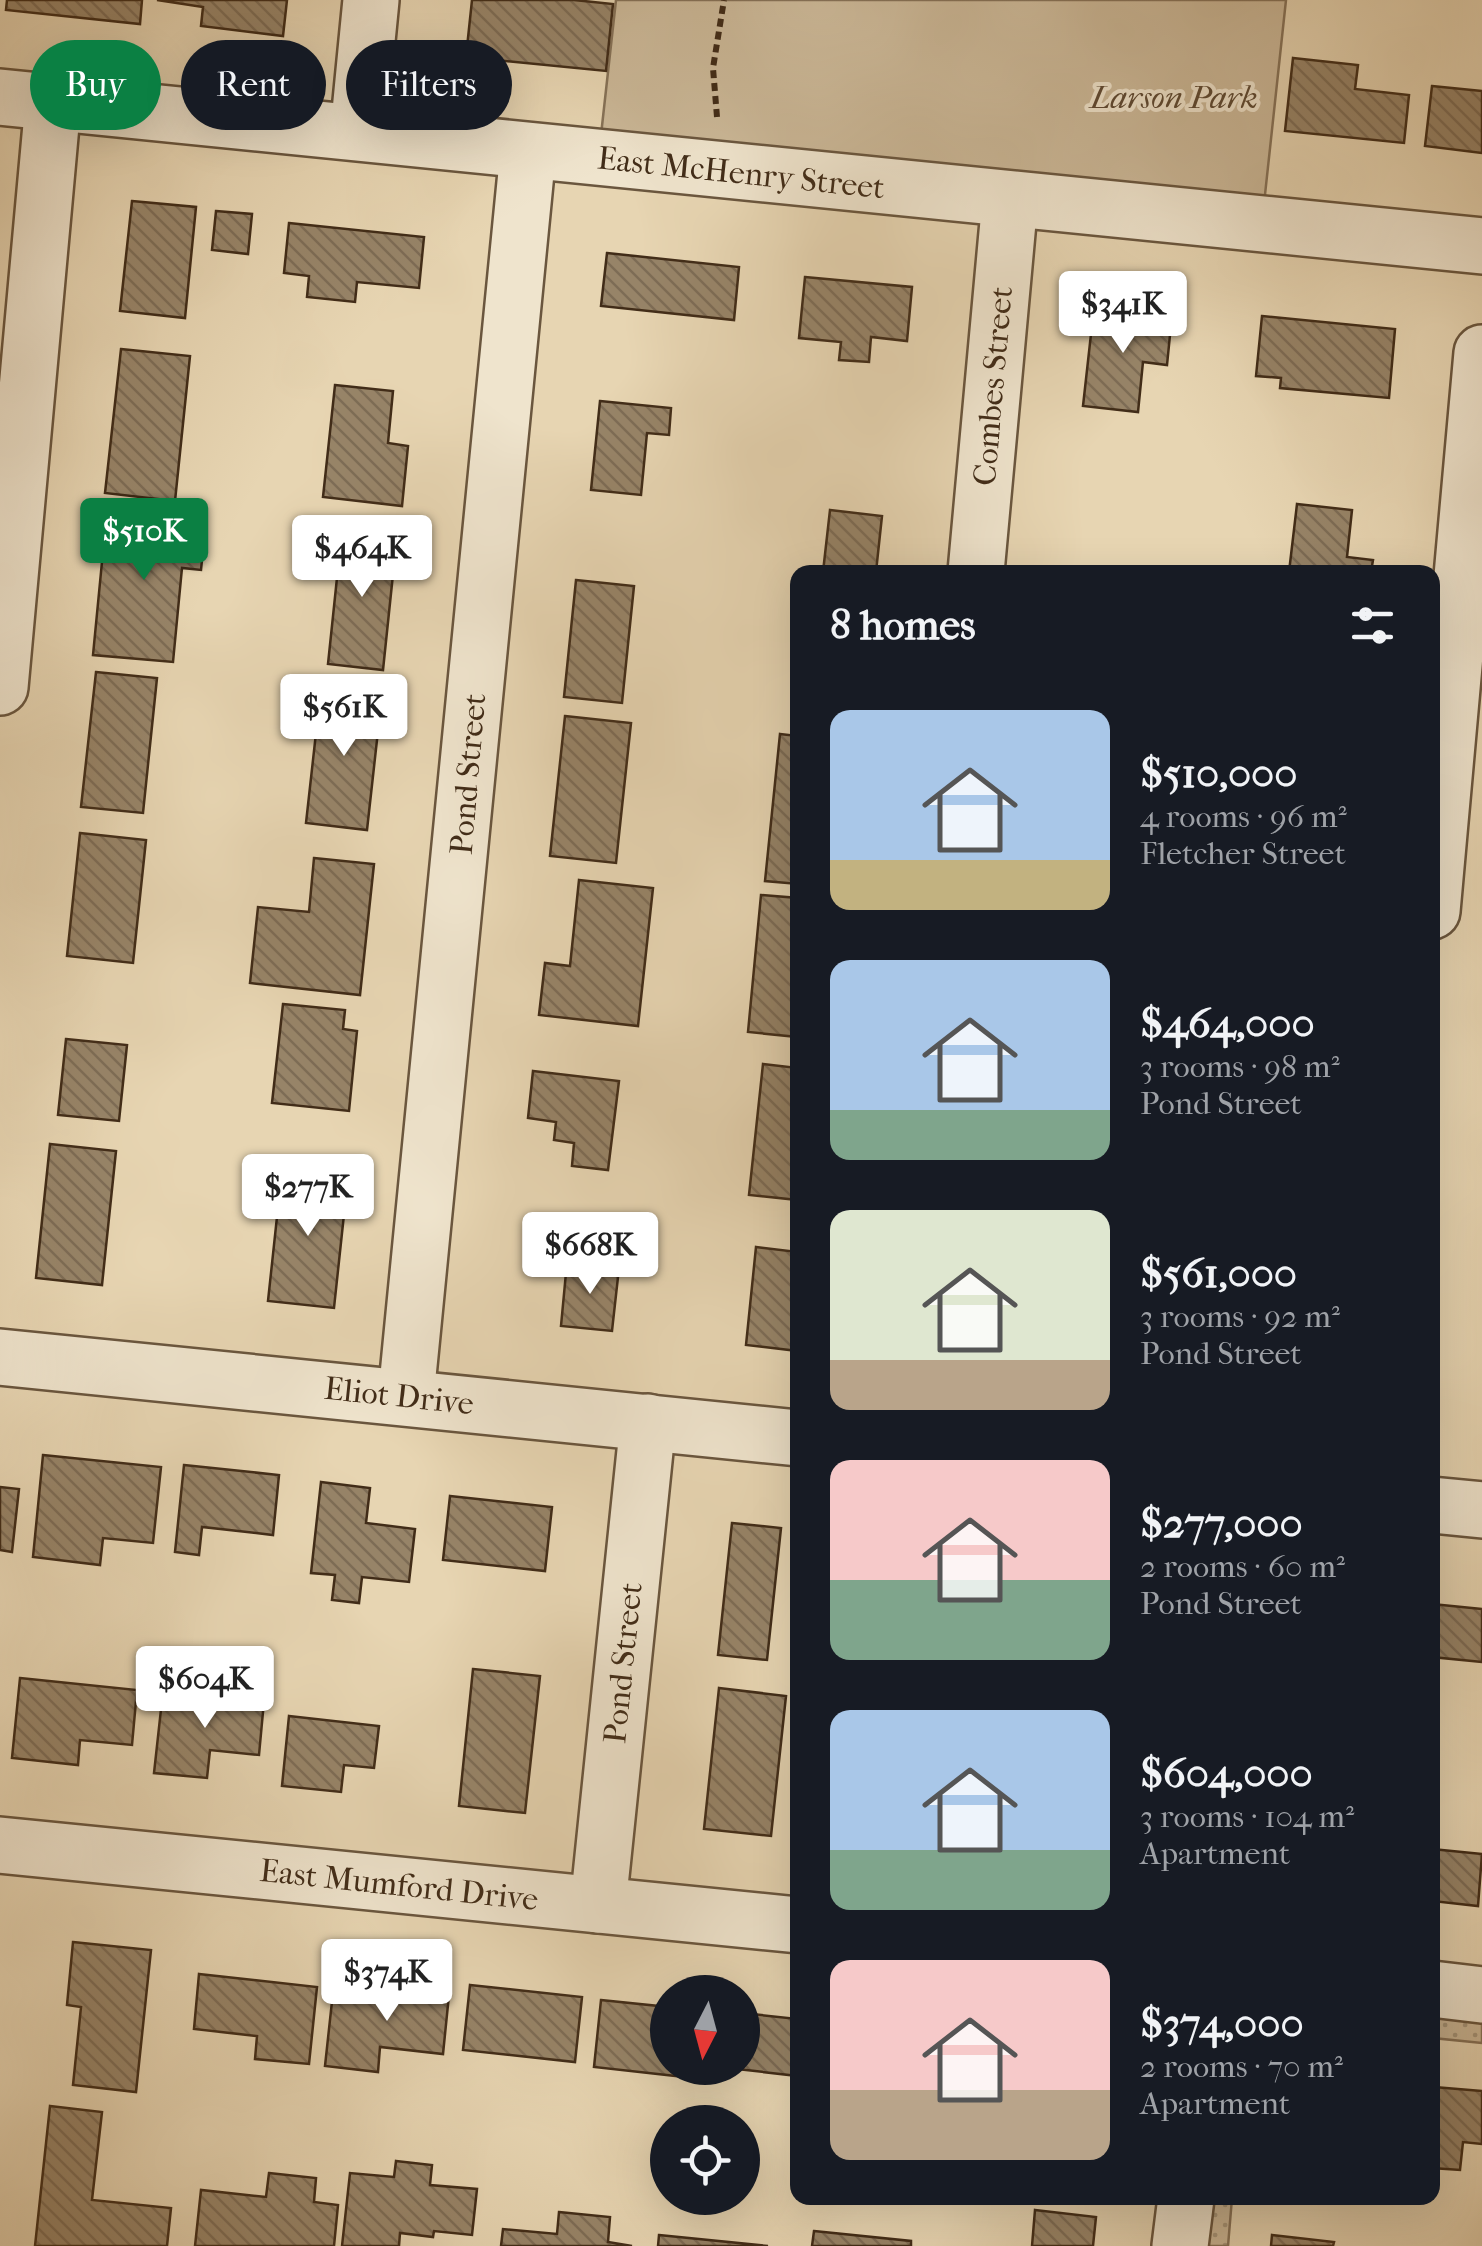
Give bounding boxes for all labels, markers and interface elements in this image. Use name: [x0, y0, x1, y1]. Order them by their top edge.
chip: Buy: [30, 40, 161, 130]
chip: Rent: [181, 40, 326, 130]
chip: Filters: [346, 40, 512, 130]
park label: Larson Park: [1088, 79, 1258, 116]
street label: East McHenry Street: [596, 140, 887, 207]
pin: $341K: [1053, 271, 1193, 356]
street label: Combes Street: [966, 284, 1020, 487]
text: $341K: [1081, 285, 1165, 322]
pin: $510K: [74, 498, 214, 583]
text: $510K: [102, 512, 186, 549]
pin: $464K: [292, 515, 432, 600]
text: $464K: [314, 529, 410, 566]
icon: filters: [1345, 598, 1400, 653]
text: 8 homes: [830, 601, 976, 650]
pin: $561K: [274, 674, 414, 759]
text: $561K: [302, 688, 386, 725]
street label: Pond Street: [443, 691, 494, 856]
text: $510,000: [1140, 749, 1297, 798]
icon: home: [910, 750, 1030, 870]
text: 4 rooms · 96 m²: [1140, 798, 1347, 835]
text: Fletcher Street: [1140, 835, 1346, 872]
text: $464,000: [1140, 999, 1315, 1048]
icon: home: [910, 1000, 1030, 1120]
text: 3 rooms · 98 m²: [1140, 1048, 1340, 1085]
text: Pond Street: [1140, 1085, 1302, 1122]
pin: $277K: [238, 1154, 378, 1239]
text: $277K: [264, 1168, 352, 1205]
pin: $668K: [520, 1212, 660, 1297]
text: $668K: [544, 1226, 636, 1263]
text: $561,000: [1140, 1249, 1297, 1298]
icon: home: [910, 1250, 1030, 1370]
text: 3 rooms · 92 m²: [1140, 1298, 1340, 1335]
text: Pond Street: [1140, 1335, 1302, 1372]
street label: Eliot Drive: [322, 1370, 476, 1422]
text: $277,000: [1140, 1499, 1303, 1548]
icon: home: [910, 1500, 1030, 1620]
text: 2 rooms · 60 m²: [1140, 1548, 1345, 1585]
street label: Pond Street: [596, 1580, 650, 1745]
text: Pond Street: [1140, 1585, 1302, 1622]
pin: $604K: [135, 1646, 275, 1731]
text: $604K: [158, 1660, 252, 1697]
text: $604,000: [1140, 1749, 1313, 1798]
icon: home: [910, 1750, 1030, 1870]
text: 3 rooms · 104 m²: [1140, 1798, 1354, 1835]
text: Apartment: [1140, 1835, 1290, 1872]
street label: East Mumford Drive: [258, 1852, 540, 1918]
pin: $374K: [317, 1939, 457, 2024]
text: $374K: [343, 1953, 431, 1990]
north arrow: [650, 1975, 760, 2085]
map controls: [650, 1975, 760, 2215]
text: $374,000: [1140, 1999, 1304, 2048]
icon: home: [910, 2000, 1030, 2120]
text: 2 rooms · 70 m²: [1140, 2048, 1343, 2085]
text: Apartment: [1140, 2085, 1290, 2122]
button: locate: [650, 2105, 760, 2215]

